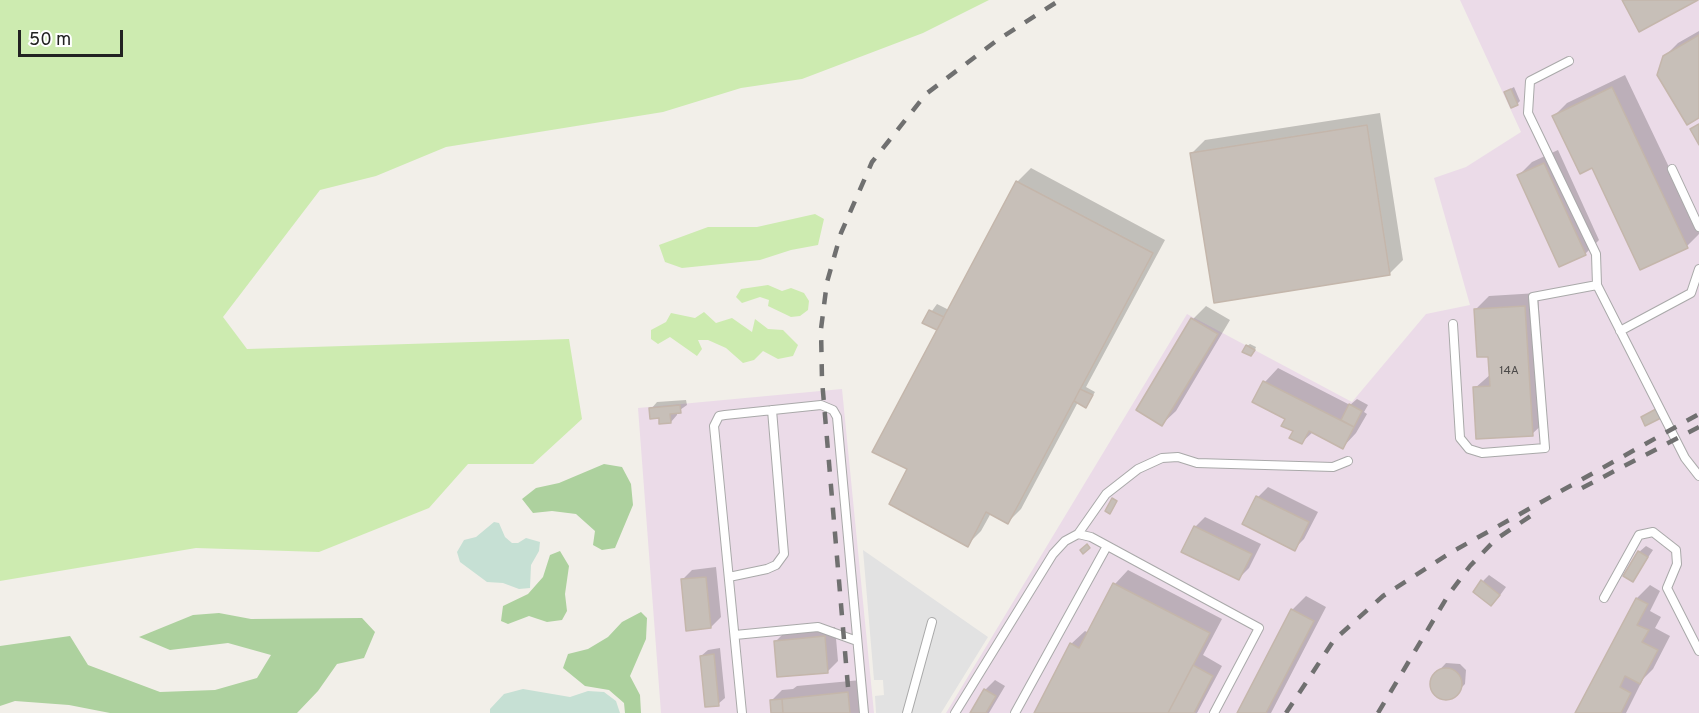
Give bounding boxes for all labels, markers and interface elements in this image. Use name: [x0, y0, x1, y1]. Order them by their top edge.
scale bar: [21, 18, 126, 56]
text: 50 m: [29, 29, 71, 52]
house number: 14А: [1499, 365, 1519, 379]

